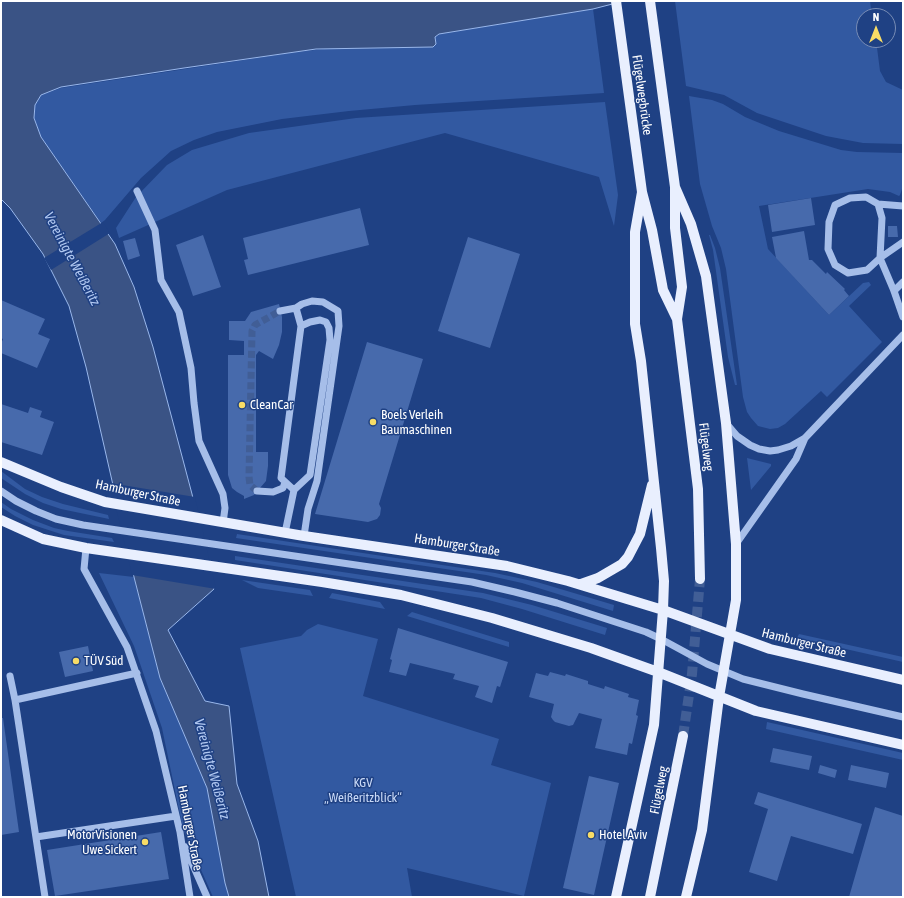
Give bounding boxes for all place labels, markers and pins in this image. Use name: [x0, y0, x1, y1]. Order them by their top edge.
place label: CleanCar: [250, 397, 293, 413]
marker: CleanCar: [237, 400, 247, 410]
place label: Boels Verleih Baumaschinen: [381, 407, 452, 438]
marker: Boels Verleih Baumaschinen: [368, 417, 378, 427]
place label: TÜV Süd: [84, 653, 123, 669]
marker: TÜV Süd: [71, 656, 81, 666]
place label: MotorVisionen Uwe Sickert: [67, 827, 137, 858]
place label: Hotel Aviv: [599, 827, 647, 843]
marker: Hotel Aviv: [586, 830, 596, 840]
marker: MotorVisionen Uwe Sickert: [140, 837, 150, 847]

